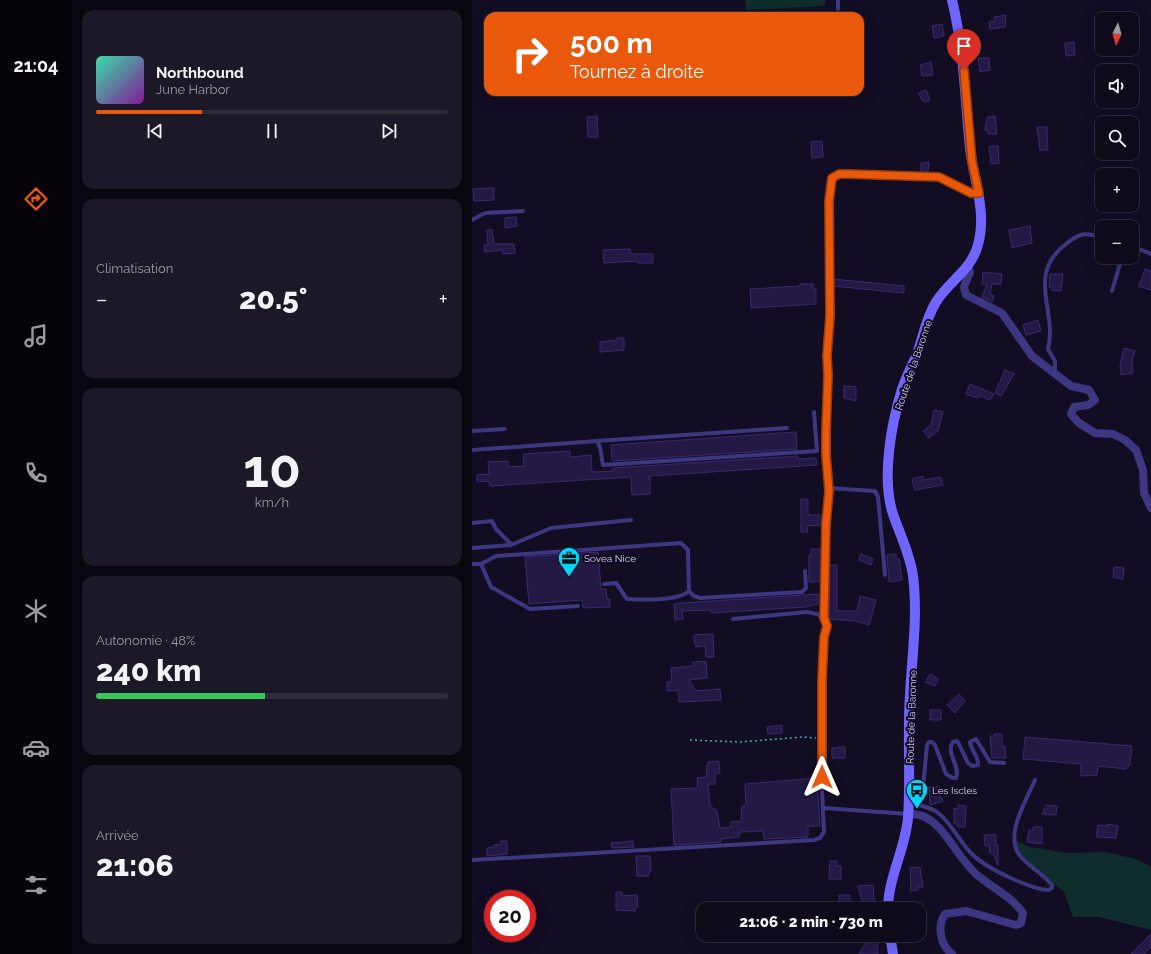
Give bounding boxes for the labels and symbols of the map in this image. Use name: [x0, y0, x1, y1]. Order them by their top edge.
north arrow: [1095, 12, 1139, 56]
pin: [947, 29, 981, 70]
street label: Route de la Baronne: [893, 319, 934, 412]
office icon: Sovea Nice: [556, 545, 582, 578]
place label: Sovea Nice: [584, 553, 636, 564]
street label: Route de la Baronne: [904, 670, 919, 764]
position arrow: [801, 756, 843, 798]
bus stop icon: Les Iscles: [904, 777, 930, 810]
place label: Les Iscles: [932, 785, 977, 796]
speed limit sign: 20: [484, 890, 536, 942]

